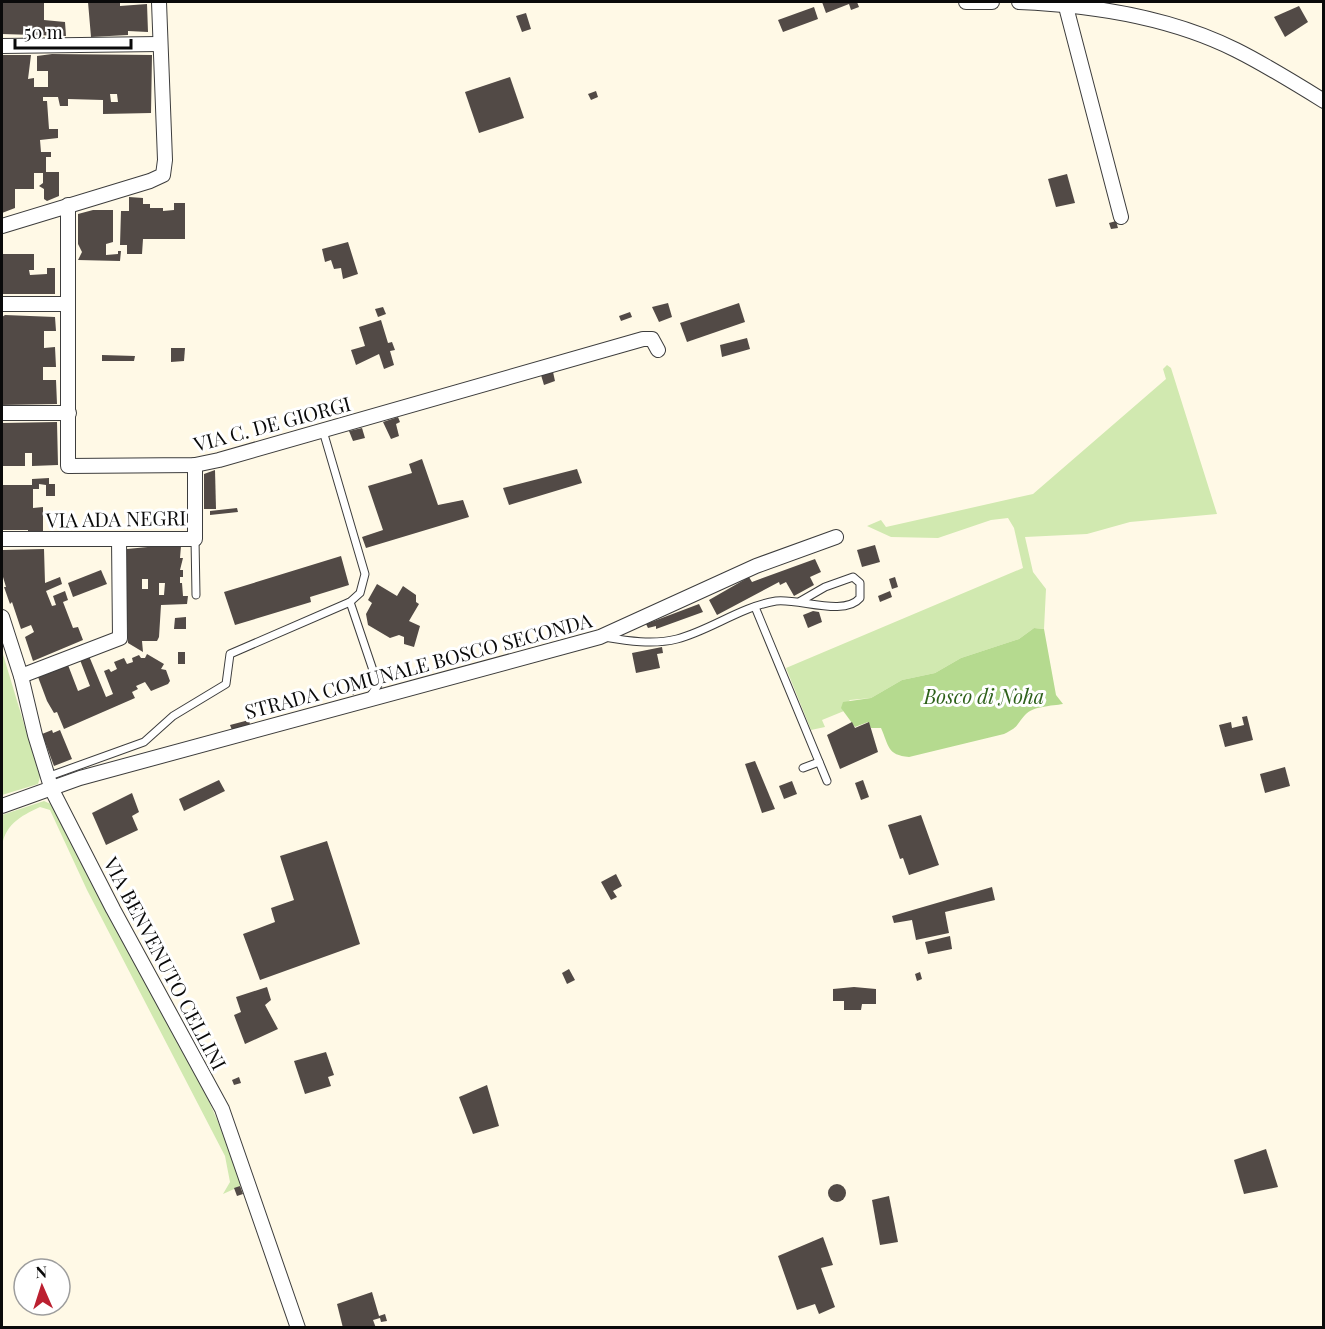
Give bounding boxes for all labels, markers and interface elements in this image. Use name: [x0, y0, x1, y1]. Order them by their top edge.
scale bar: [15, 12, 130, 50]
text: 50 m: [24, 20, 63, 44]
street label: VIA C. DE GIORGI: [190, 389, 353, 457]
street label: VIA ADA NEGRI: [45, 503, 186, 533]
street label: STRADA COMUNALE BOSCO SECONDA: [241, 605, 595, 724]
park label: Bosco di Noha: [923, 682, 1044, 709]
street label: VIA BENVENUTO CELLINI: [98, 851, 234, 1074]
north arrow: [12, 1257, 72, 1317]
text: N: [35, 1261, 48, 1282]

